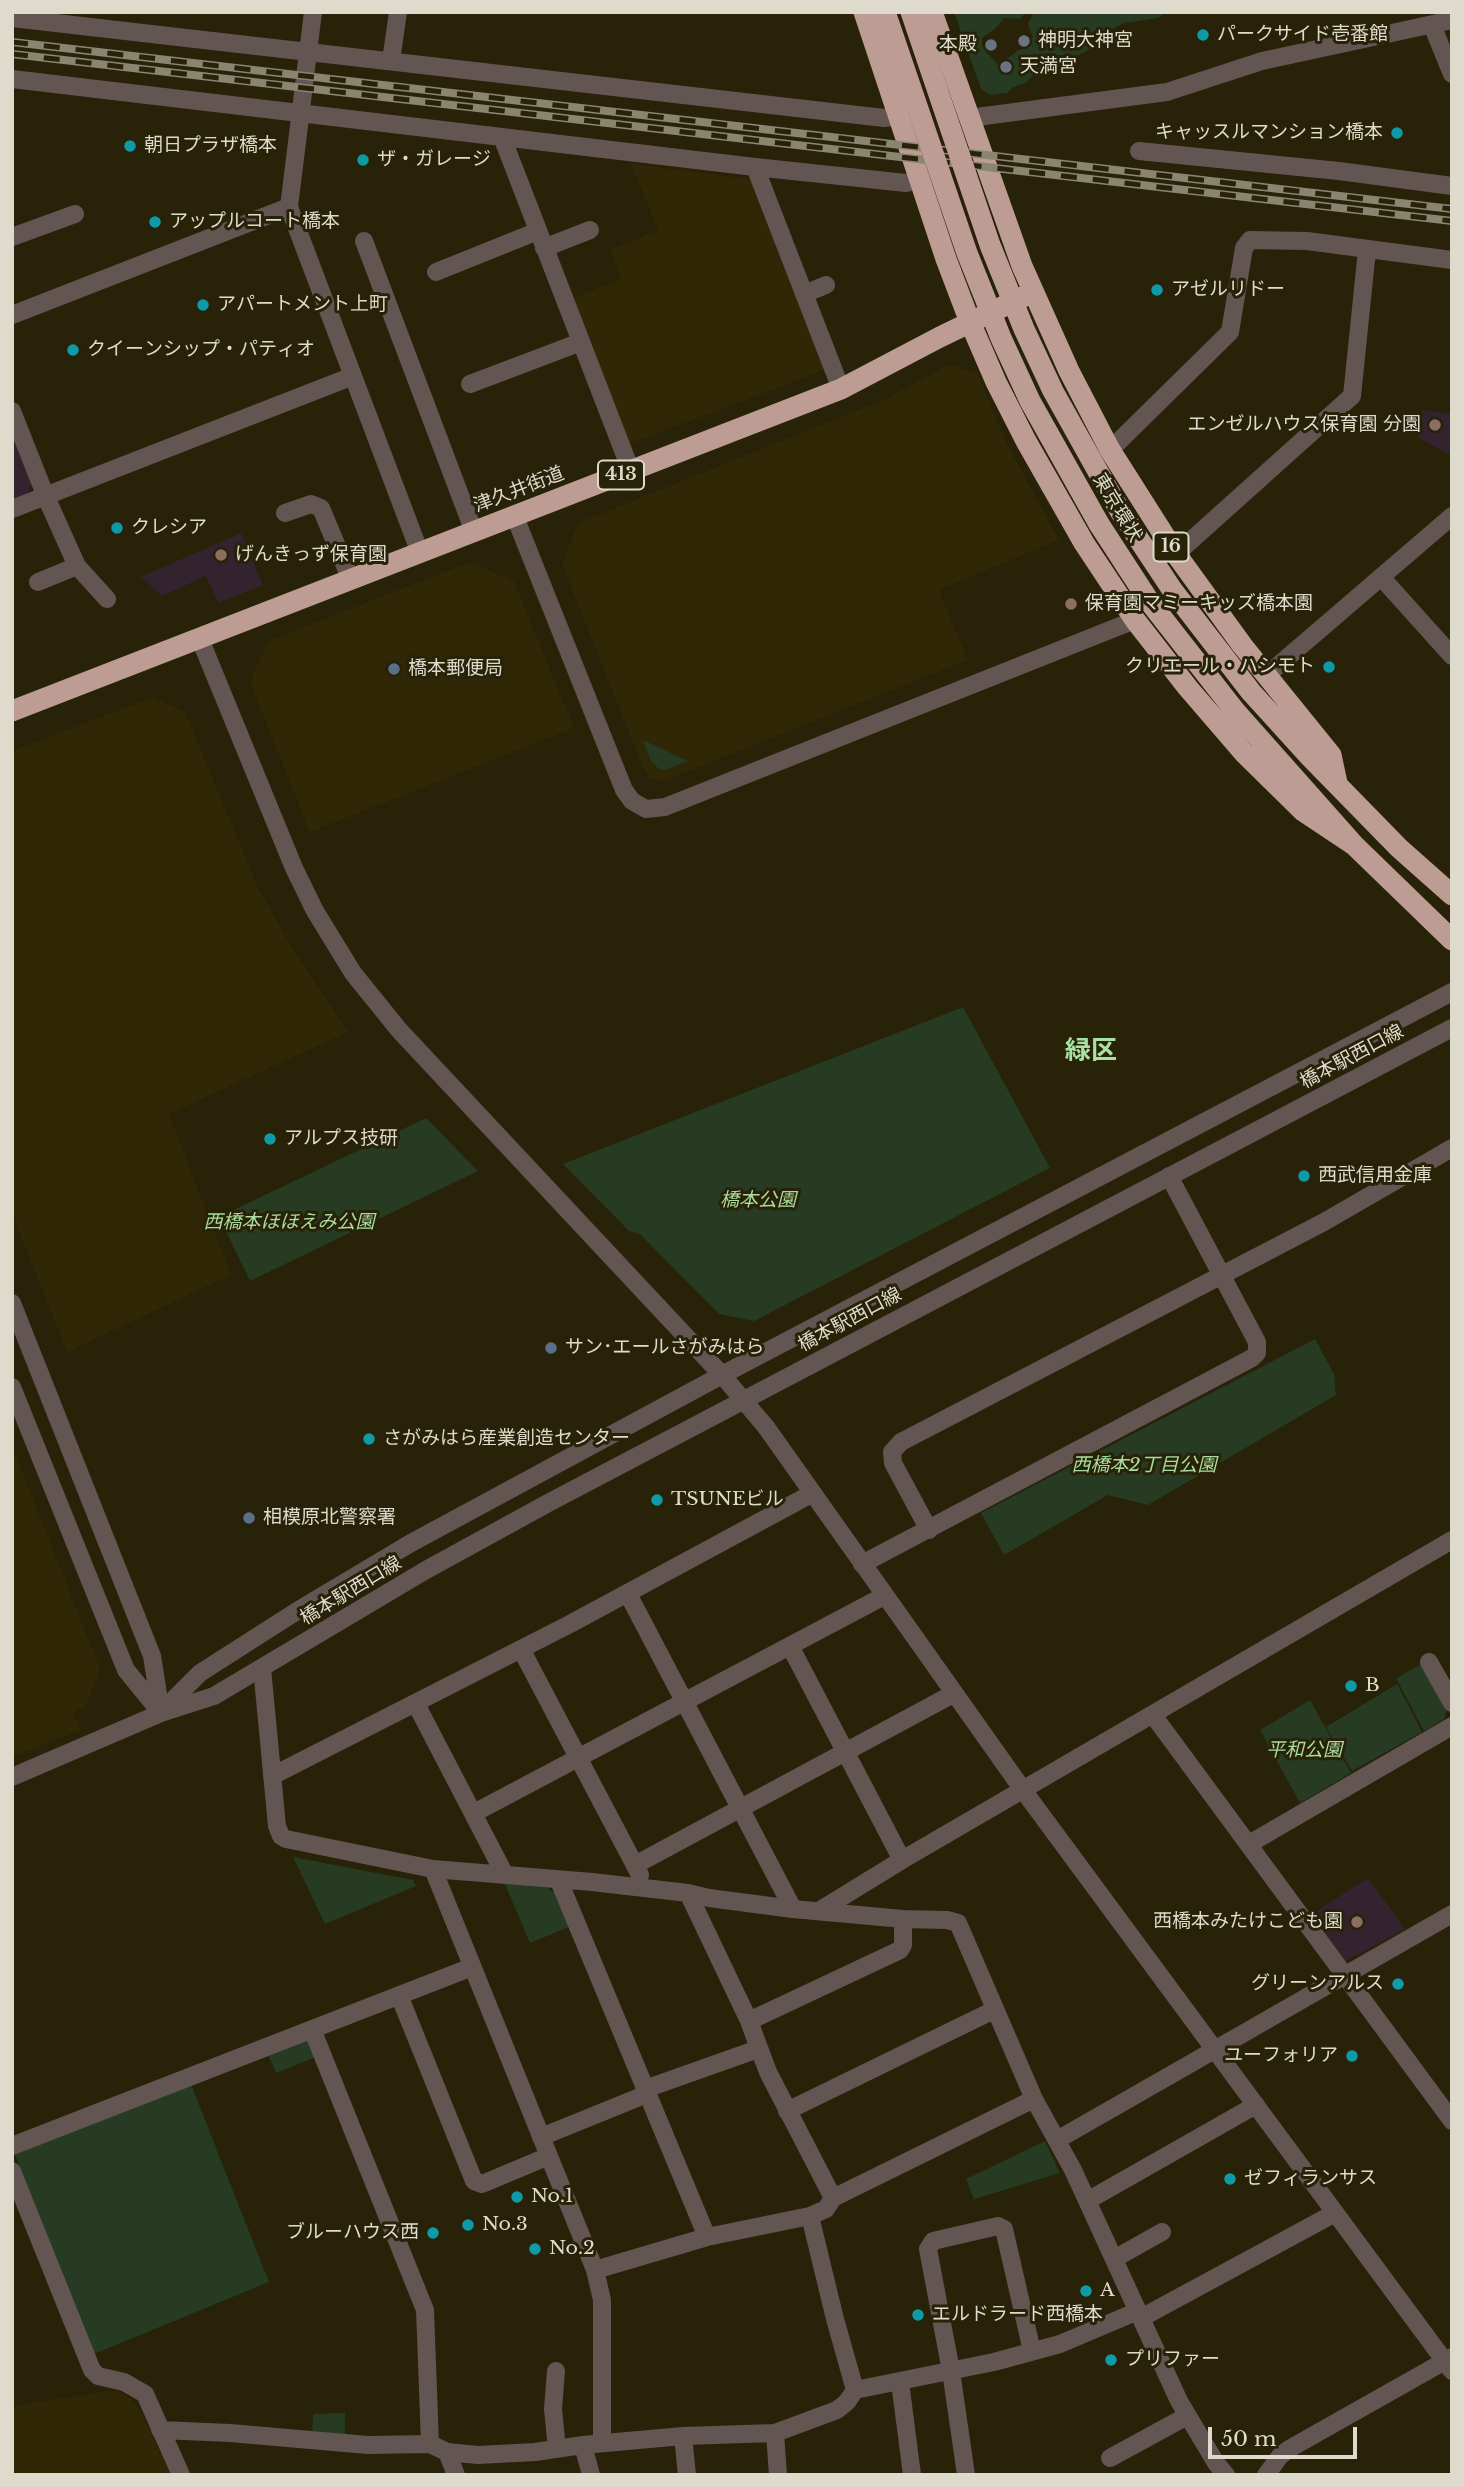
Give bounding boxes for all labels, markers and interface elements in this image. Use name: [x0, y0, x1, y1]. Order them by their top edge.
place label: パークサイド壱番館: [1217, 24, 1388, 46]
marker: パークサイド壱番館: [1195, 27, 1211, 43]
place label: 神明大神宮: [1038, 30, 1133, 52]
marker: 神明大神宮: [1016, 33, 1032, 49]
place label: 本殿: [939, 34, 977, 56]
marker: 本殿: [983, 37, 999, 53]
place label: 天満宮: [1020, 56, 1077, 78]
marker: 天満宮: [998, 59, 1014, 75]
place label: キャッスルマンション橋本: [1155, 122, 1383, 144]
marker: キャッスルマンション橋本: [1389, 125, 1405, 141]
place label: 朝日プラザ橋本: [144, 135, 277, 157]
marker: 朝日プラザ橋本: [122, 138, 138, 154]
place label: ザ・ガレージ: [377, 149, 491, 171]
marker: ザ・ガレージ: [355, 152, 371, 168]
place label: アップルコート橋本: [169, 211, 340, 233]
marker: アップルコート橋本: [147, 214, 163, 230]
place label: アゼルリドー: [1171, 279, 1285, 301]
marker: アゼルリドー: [1149, 282, 1165, 298]
place label: アパートメント上町: [217, 294, 388, 316]
marker: アパートメント上町: [195, 297, 211, 313]
place label: クイーンシップ・パティオ: [87, 339, 315, 361]
marker: クイーンシップ・パティオ: [65, 342, 81, 358]
place label: エンゼルハウス保育園 分園: [1188, 414, 1421, 436]
marker: エンゼルハウス保育園 分園: [1427, 417, 1443, 433]
road number: 413: [598, 461, 644, 490]
street label: 津久井街道: [471, 462, 567, 518]
street label: 東京環状: [1088, 470, 1146, 546]
place label: クレシア: [131, 517, 207, 539]
marker: クレシア: [109, 520, 125, 536]
road number: 16: [1154, 532, 1188, 562]
place label: げんきっず保育園: [235, 544, 387, 566]
marker: げんきっず保育園: [213, 547, 229, 563]
place label: 保育園マミーキッズ橋本園: [1085, 593, 1313, 615]
marker: 保育園マミーキッズ橋本園: [1063, 596, 1079, 612]
place label: クリエール・ハシモト: [1125, 656, 1315, 678]
place label: 橋本郵便局: [408, 658, 503, 680]
marker: クリエール・ハシモト: [1321, 659, 1337, 675]
marker: 橋本郵便局: [386, 661, 402, 677]
street label: 橋本駅西口線: [1296, 1020, 1408, 1094]
district label: 緑区: [1065, 1036, 1117, 1068]
place label: アルプス技研: [284, 1128, 398, 1150]
marker: アルプス技研: [262, 1131, 278, 1147]
place label: 西武信用金庫: [1318, 1165, 1432, 1187]
marker: 西武信用金庫: [1296, 1168, 1312, 1184]
park label: 橋本公園: [720, 1190, 796, 1212]
park label: 西橋本ほほえみ公園: [204, 1212, 374, 1234]
street label: 橋本駅西口線: [794, 1283, 906, 1357]
place label: サン･エールさがみはら: [565, 1337, 764, 1359]
marker: サン･エールさがみはら: [543, 1340, 559, 1356]
place label: さがみはら産業創造センター: [383, 1428, 630, 1450]
marker: さがみはら産業創造センター: [361, 1431, 377, 1447]
park label: 西橋本2丁目公園: [1072, 1455, 1216, 1477]
place label: TSUNEビル: [671, 1489, 784, 1511]
marker: TSUNEビル: [649, 1492, 665, 1508]
place label: 相模原北警察署: [263, 1507, 396, 1529]
marker: 相模原北警察署: [241, 1510, 257, 1526]
street label: 橋本駅西口線: [296, 1552, 406, 1630]
place label: B: [1365, 1675, 1380, 1697]
marker: B: [1343, 1678, 1359, 1694]
park label: 平和公園: [1266, 1740, 1342, 1762]
place label: 西橋本みたけこども園: [1153, 1911, 1343, 1933]
marker: 西橋本みたけこども園: [1349, 1914, 1365, 1930]
place label: グリーンアルス: [1251, 1973, 1384, 1995]
marker: グリーンアルス: [1390, 1976, 1406, 1992]
place label: ユーフォリア: [1224, 2045, 1338, 2067]
marker: ユーフォリア: [1344, 2048, 1360, 2064]
place label: ゼフィランサス: [1244, 2168, 1377, 2190]
marker: ゼフィランサス: [1222, 2171, 1238, 2187]
place label: No.1: [531, 2186, 573, 2208]
marker: No.1: [509, 2189, 525, 2205]
place label: No.3: [482, 2214, 528, 2236]
marker: No.3: [460, 2217, 476, 2233]
place label: ブルーハウス西: [286, 2222, 419, 2244]
marker: ブルーハウス西: [425, 2225, 441, 2241]
place label: No.2: [549, 2238, 595, 2260]
marker: No.2: [527, 2241, 543, 2257]
place label: A: [1100, 2280, 1115, 2302]
marker: A: [1078, 2283, 1094, 2299]
place label: エルドラード西橋本: [932, 2304, 1103, 2326]
marker: エルドラード西橋本: [910, 2307, 926, 2323]
place label: プリファー: [1125, 2349, 1220, 2371]
marker: プリファー: [1103, 2352, 1119, 2368]
scale bar: [1212, 2414, 1361, 2458]
text: 50 m: [1221, 2426, 1276, 2452]

